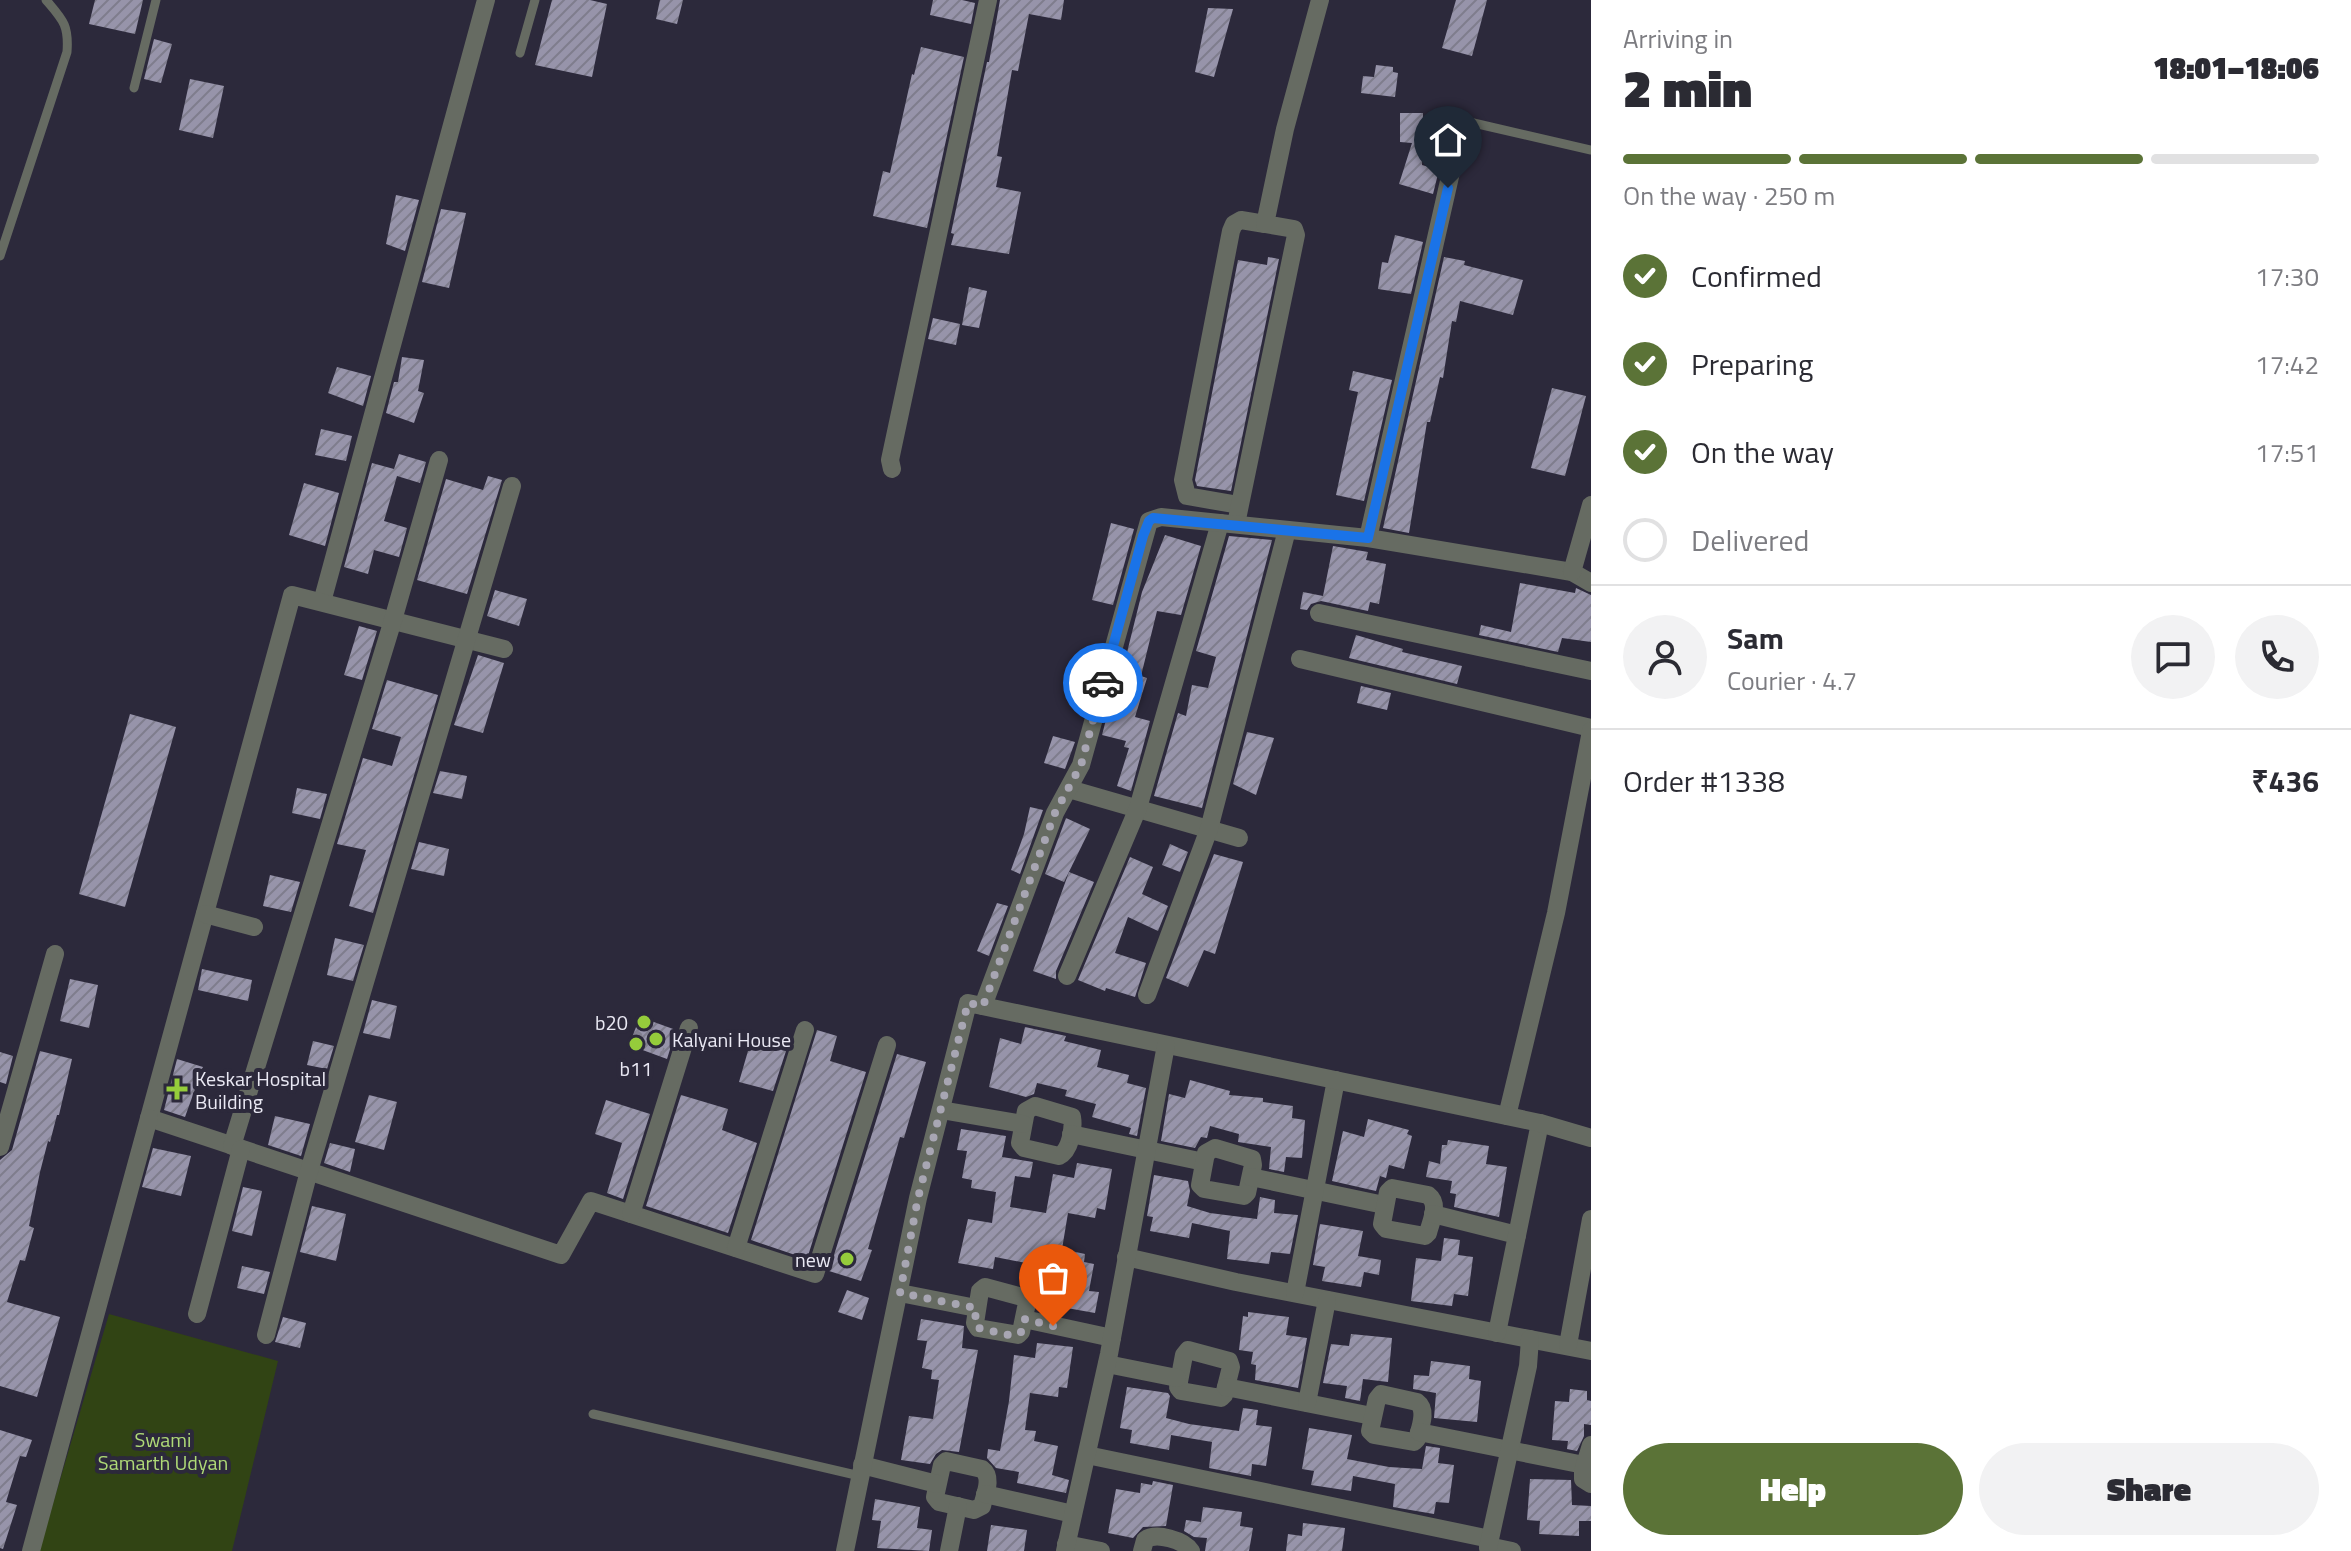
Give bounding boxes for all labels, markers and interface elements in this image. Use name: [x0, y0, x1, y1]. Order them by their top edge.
text: Arriving in: [1623, 19, 1733, 58]
text: 18:01–18:06: [2153, 45, 2319, 91]
text: 2 min: [1623, 48, 1752, 127]
pin: [1414, 106, 1482, 188]
icon: home: [1426, 118, 1470, 162]
text: On the way · 250 m: [1623, 176, 1835, 215]
text: Confirmed: [1691, 253, 1822, 299]
icon: check: [1623, 254, 1667, 298]
text: 17:30: [2255, 257, 2319, 296]
text: Preparing: [1691, 341, 1813, 387]
icon: check: [1623, 342, 1667, 386]
text: 17:42: [2255, 345, 2319, 384]
text: On the way: [1691, 429, 1834, 475]
icon: check: [1623, 430, 1667, 474]
text: 17:51: [2255, 433, 2319, 472]
text: Delivered: [1691, 517, 1809, 563]
button: person: [1623, 615, 1707, 699]
text: Sam: [1727, 615, 1784, 661]
button: chat: [2131, 615, 2215, 699]
button: phone: [2235, 615, 2319, 699]
courier: [1063, 643, 1143, 723]
icon: car: [1081, 661, 1125, 705]
text: Courier · 4.7: [1727, 661, 1857, 700]
text: Order #1338: [1623, 758, 1785, 804]
text: ₹436: [2251, 758, 2319, 804]
place label: b20: [595, 1007, 628, 1038]
marker: b20: [635, 1013, 653, 1031]
place label: Kalyani House: [672, 1024, 791, 1055]
marker: Kalyani House: [647, 1030, 665, 1048]
marker: b11: [627, 1035, 645, 1053]
place label: b11: [620, 1053, 652, 1084]
place label: Keskar Hospital Building: [195, 1063, 326, 1117]
marker: Keskar Hospital Building: [166, 1078, 188, 1100]
place label: new: [795, 1244, 831, 1275]
pin: [1019, 1244, 1087, 1326]
marker: new: [838, 1250, 856, 1268]
icon: bag: [1031, 1256, 1075, 1300]
park label: Swami Samarth Udyan: [98, 1424, 228, 1478]
button: Help: [1623, 1443, 1963, 1535]
button: Share: [1979, 1443, 2319, 1535]

